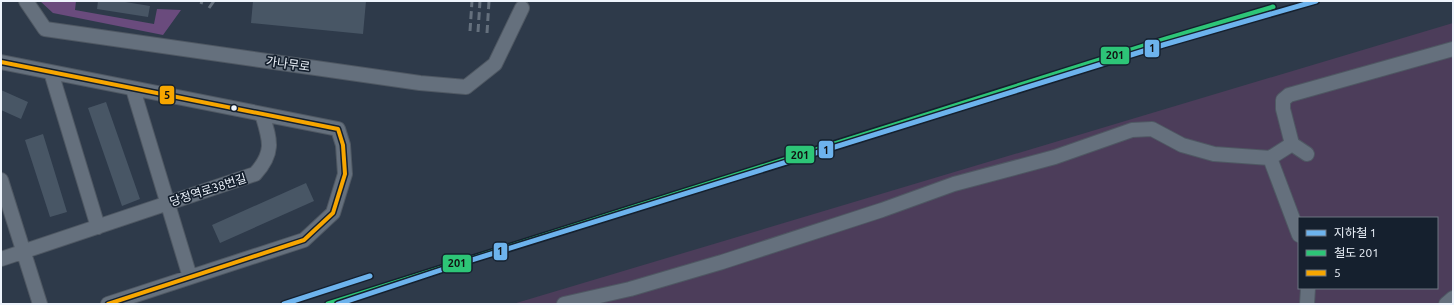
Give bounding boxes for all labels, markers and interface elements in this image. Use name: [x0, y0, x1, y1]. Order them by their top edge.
line badge: 1: [1144, 39, 1160, 58]
text: 1: [1149, 42, 1155, 54]
line badge: 201: [1100, 46, 1130, 65]
text: 201: [1106, 49, 1124, 61]
street label: 가나무로: [265, 54, 311, 73]
line badge: 5: [159, 85, 175, 105]
text: 5: [164, 89, 170, 101]
unlabelled marker: [229, 103, 239, 113]
line badge: 1: [818, 140, 834, 159]
text: 1: [823, 144, 829, 156]
line badge: 201: [785, 145, 815, 164]
text: 201: [791, 149, 809, 161]
street label: 당정역로38번길: [168, 171, 248, 208]
legend: [1298, 217, 1438, 289]
text: 지하철 1: [1334, 226, 1377, 239]
line badge: 1: [493, 242, 508, 261]
text: 1: [497, 245, 503, 257]
text: 철도 201: [1334, 246, 1379, 259]
line badge: 201: [442, 254, 472, 273]
text: 201: [448, 257, 466, 269]
text: 5: [1334, 266, 1341, 279]

